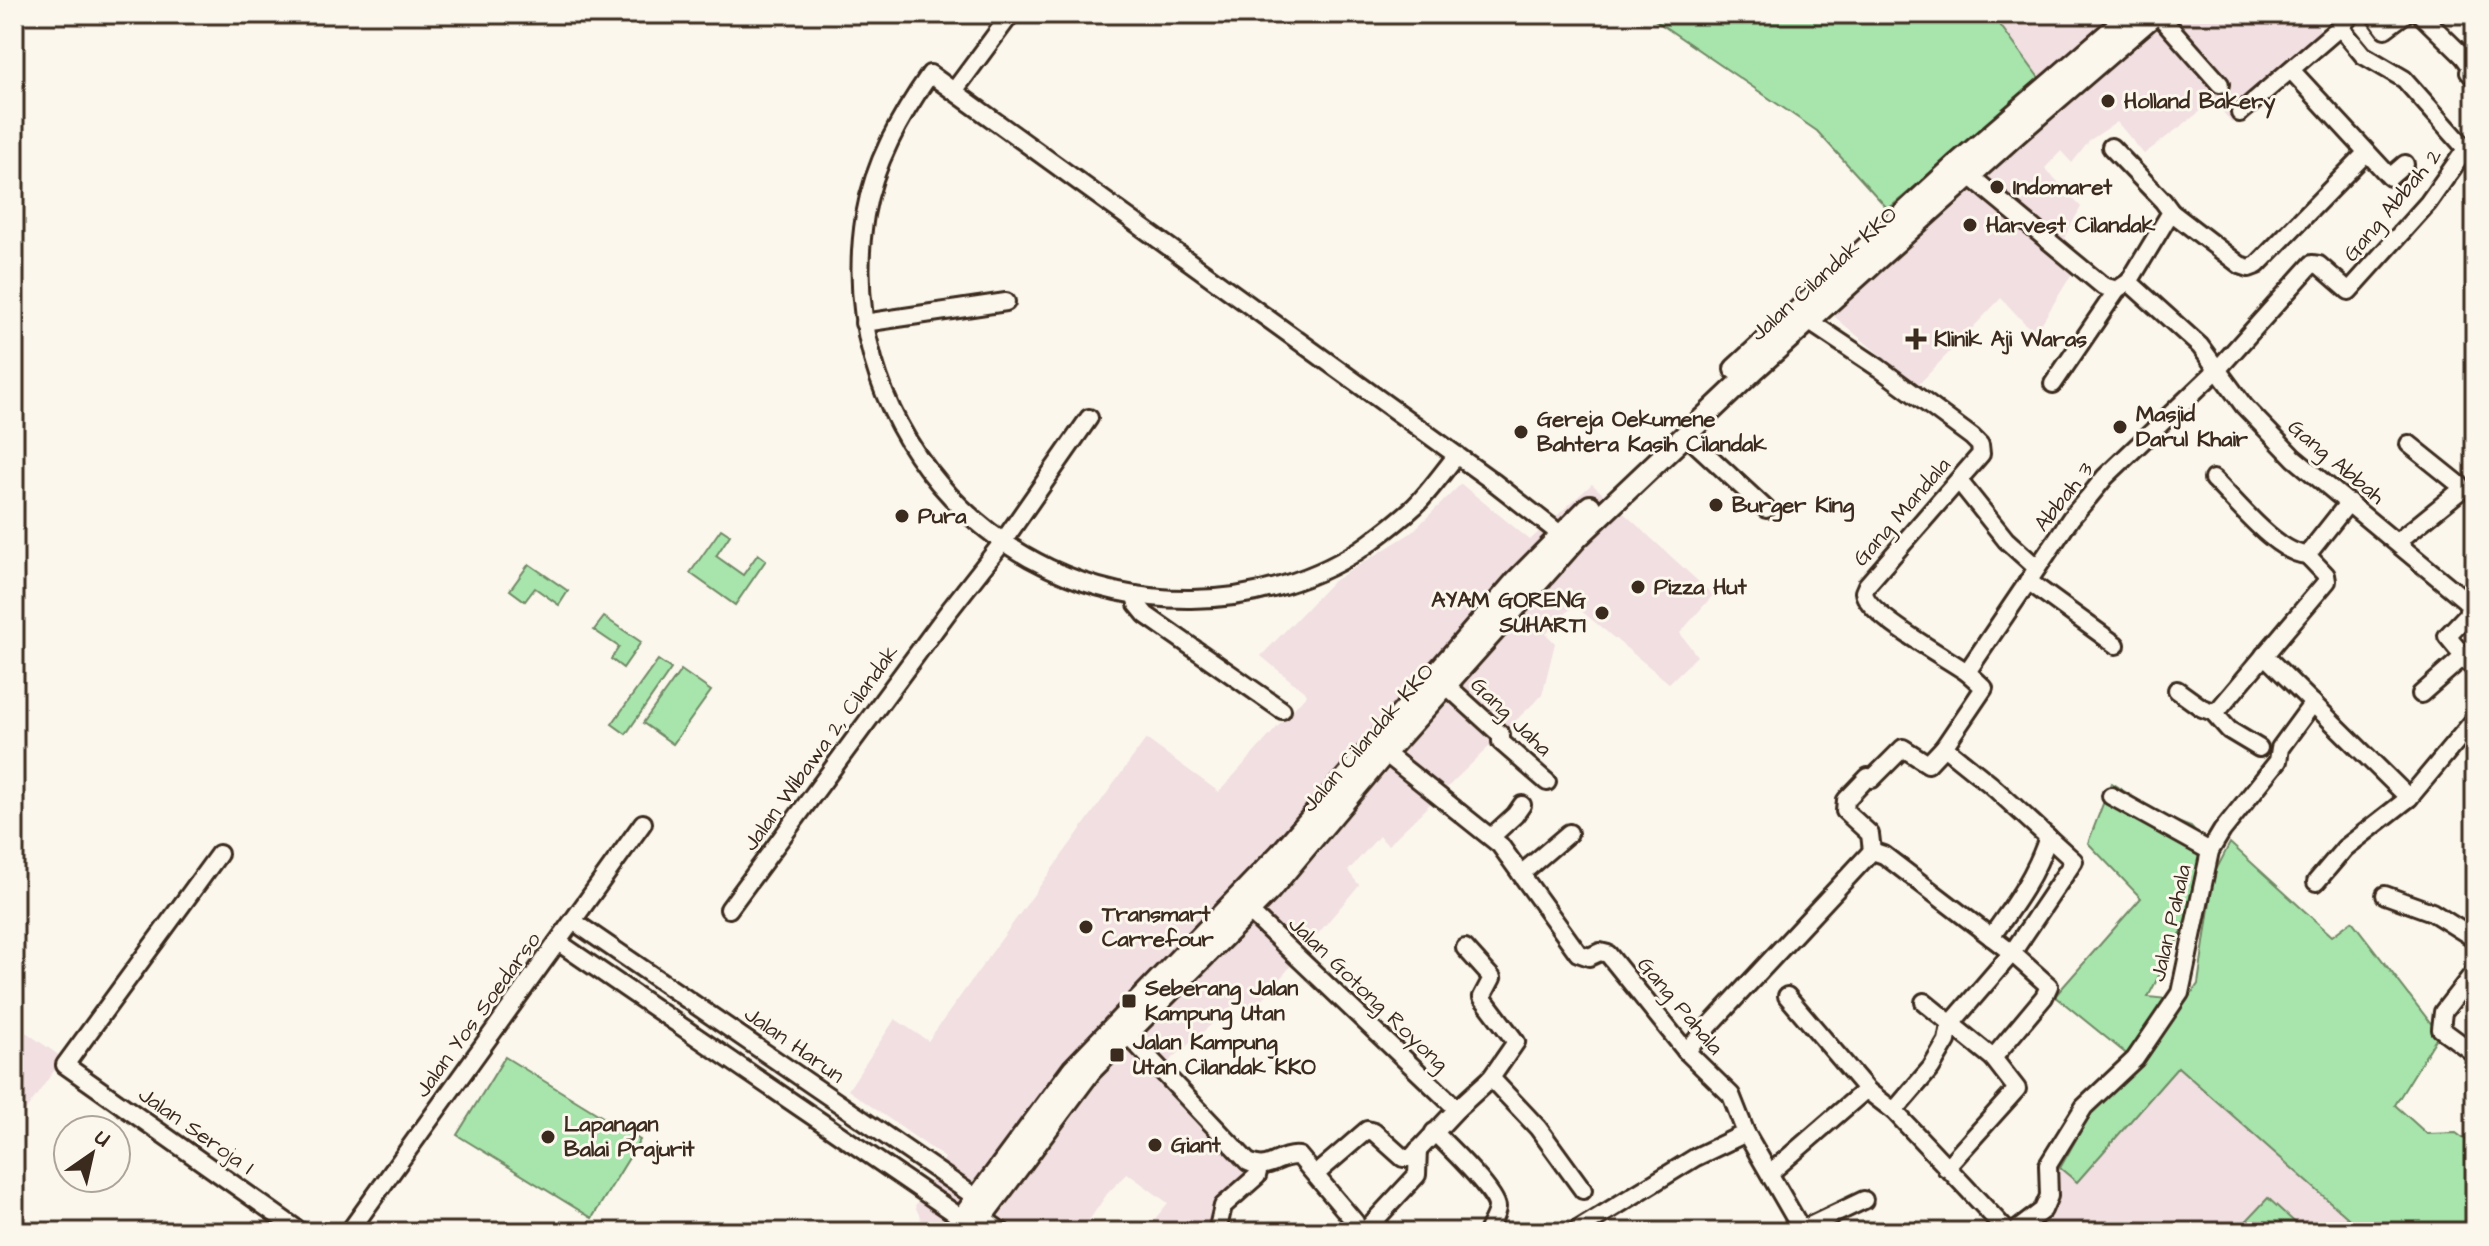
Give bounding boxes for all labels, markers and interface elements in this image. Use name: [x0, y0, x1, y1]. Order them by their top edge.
place label: Holland Bakery: [2124, 86, 2276, 119]
marker: Holland Bakery: [2099, 92, 2117, 110]
street label: Gang Abbah 2: [2336, 141, 2451, 269]
place label: Indomaret: [2013, 172, 2113, 203]
marker: Indomaret: [1988, 178, 2006, 196]
street label: Jalan Cilandak KKO: [1744, 199, 1904, 348]
place label: Harvest Cilandak: [1986, 210, 2156, 241]
marker: Harvest Cilandak: [1961, 216, 1979, 234]
place label: Klinik Aji Waras: [1934, 324, 2087, 355]
marker: Klinik Aji Waras: [1905, 328, 1927, 350]
place label: Masjid Darul Khair: [2136, 399, 2249, 455]
place label: Gereja Oekumene Bahtera Kasih Cilandak: [1537, 404, 1767, 460]
street label: Gang Abbah: [2280, 412, 2391, 513]
marker: Masjid Darul Khair: [2111, 418, 2129, 436]
marker: Gereja Oekumene Bahtera Kasih Cilandak: [1512, 423, 1530, 441]
street label: Gang Mandala: [1846, 451, 1959, 574]
street label: Abbah 3: [2027, 456, 2101, 538]
place label: Burger King: [1732, 490, 1855, 522]
marker: Burger King: [1707, 496, 1725, 514]
place label: Pura: [918, 501, 967, 532]
marker: Pura: [893, 507, 911, 525]
place label: Pizza Hut: [1654, 572, 1748, 603]
marker: Pizza Hut: [1629, 578, 1647, 596]
place label: AYAM GORENG SUHARTI: [1431, 585, 1587, 641]
marker: AYAM GORENG SUHARTI: [1593, 604, 1611, 622]
street label: Jalan Wibawa 2, Cilandak: [735, 638, 907, 858]
street label: Jalan Cilandak KKO: [1295, 657, 1442, 819]
street label: Gang Jaha: [1463, 670, 1559, 764]
street label: Jalan Pahala: [2142, 861, 2200, 985]
place label: Transmart Carrefour: [1101, 899, 1215, 955]
street label: Jalan Gotong Royong: [1280, 909, 1455, 1080]
marker: Transmart Carrefour: [1077, 918, 1095, 936]
street label: Jalan Yos Soedarso: [407, 925, 549, 1104]
street label: Gang Pahala: [1629, 950, 1730, 1062]
place label: Seberang Jalan Kampung Utan: [1144, 973, 1298, 1030]
marker: Seberang Jalan Kampung Utan: [1120, 992, 1138, 1010]
street label: Jalan Harun: [738, 999, 850, 1091]
place label: Jalan Kampung Utan Cilandak KKO: [1132, 1027, 1316, 1083]
marker: Jalan Kampung Utan Cilandak KKO: [1108, 1046, 1126, 1064]
street label: Jalan Seroja I: [132, 1080, 260, 1182]
place label: Lapangan Balai Prajurit: [564, 1109, 696, 1165]
north arrow: [52, 1114, 132, 1194]
text: U: [89, 1122, 116, 1155]
marker: Lapangan Balai Prajurit: [539, 1128, 557, 1146]
place label: Giant: [1171, 1130, 1222, 1161]
marker: Giant: [1146, 1136, 1164, 1154]

